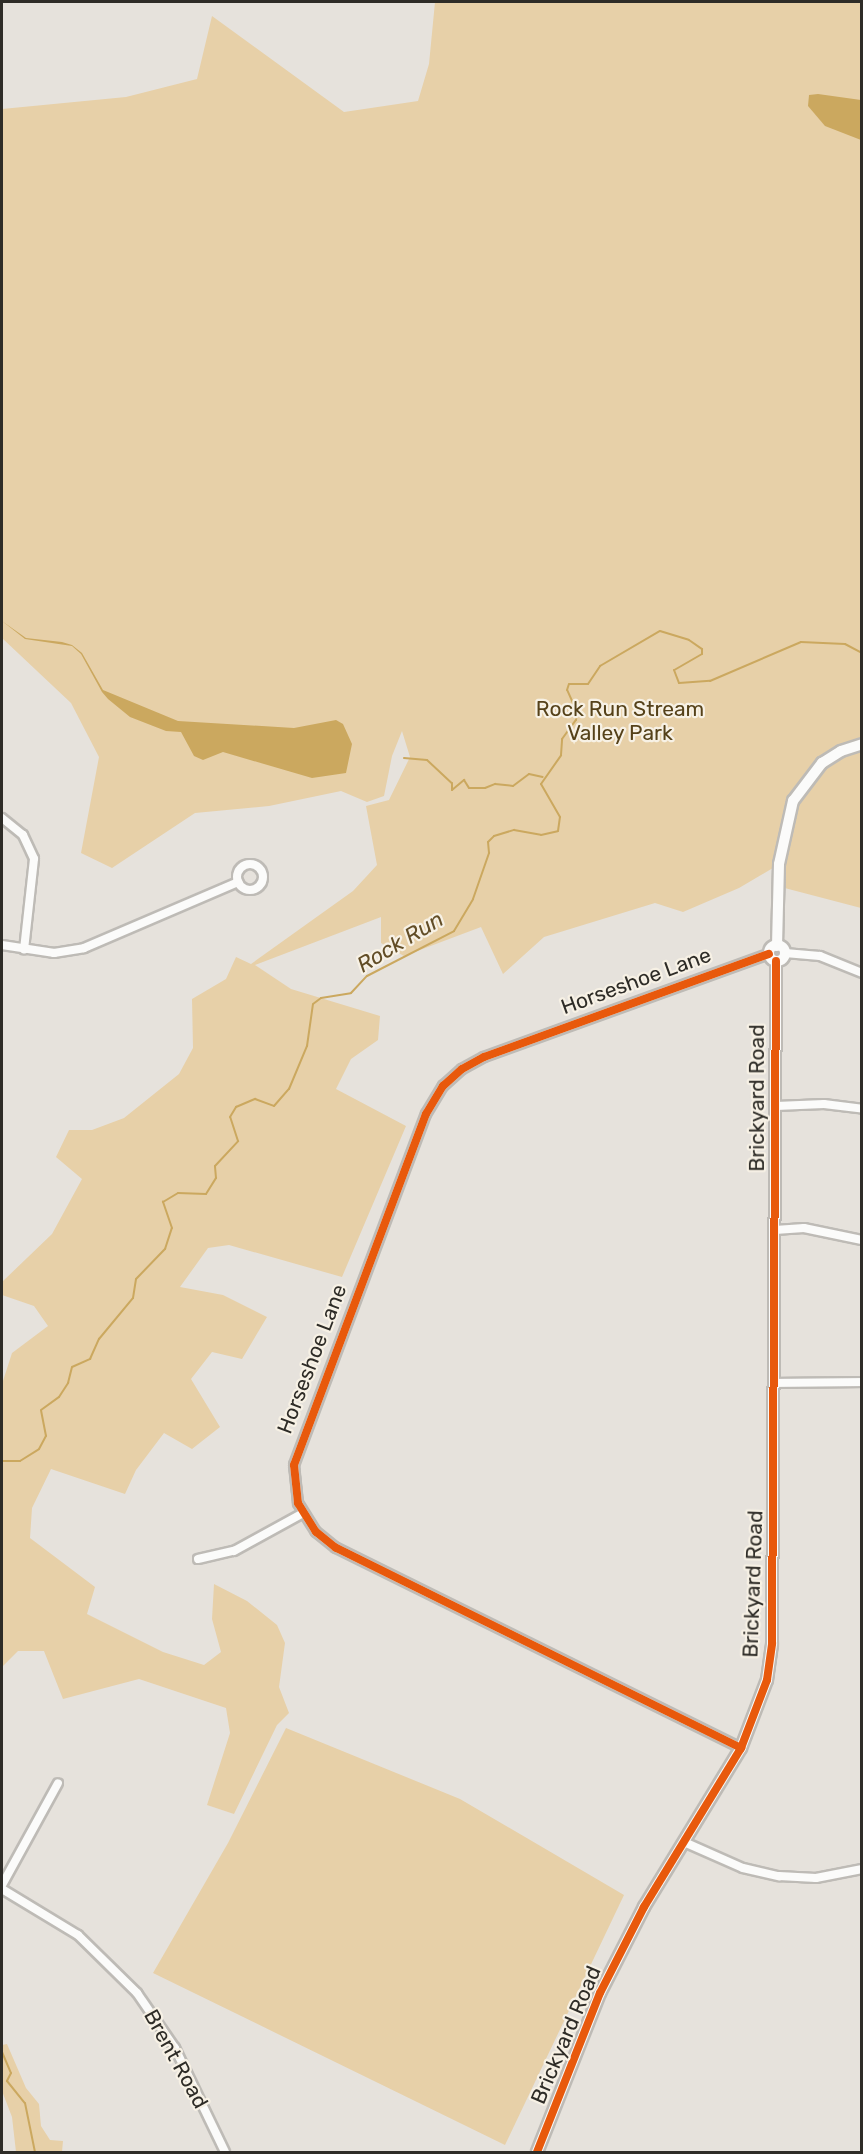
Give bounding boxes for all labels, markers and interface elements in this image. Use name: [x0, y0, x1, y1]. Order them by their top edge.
park label: Rock Run Stream Valley Park: [536, 696, 704, 746]
water label: Rock Run: [352, 906, 448, 978]
street label: Horseshoe Lane: [558, 942, 714, 1020]
street label: Brickyard Road: [744, 1024, 770, 1172]
street label: Horseshoe Lane: [272, 1281, 352, 1437]
street label: Brickyard Road: [738, 1510, 768, 1658]
street label: Brickyard Road: [526, 1962, 606, 2108]
street label: Brent Road: [138, 2005, 214, 2113]

